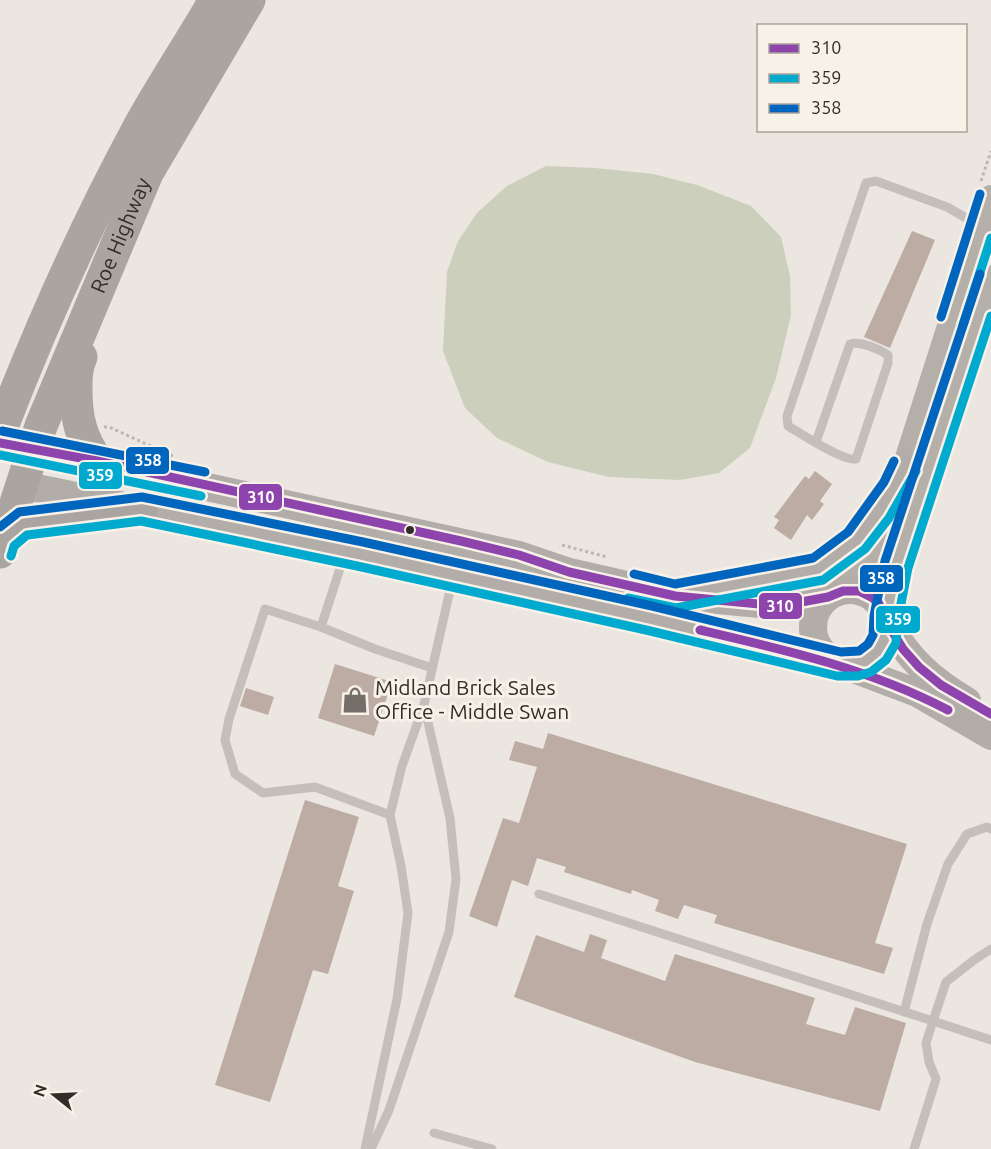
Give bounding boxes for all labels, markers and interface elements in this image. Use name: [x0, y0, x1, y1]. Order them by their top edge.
legend: [757, 24, 967, 132]
text: 310: [811, 37, 841, 57]
text: 359: [811, 67, 841, 87]
text: 358: [811, 97, 841, 117]
street label: Roe Highway: [85, 174, 155, 296]
line badge: 358: [125, 446, 170, 475]
text: 358: [134, 451, 162, 469]
line badge: 359: [78, 461, 123, 490]
text: 359: [86, 466, 114, 484]
line badge: 310: [238, 483, 283, 511]
text: 310: [247, 488, 275, 506]
unlabelled marker: [404, 524, 416, 536]
line badge: 358: [859, 564, 904, 593]
text: 358: [867, 569, 895, 587]
line badge: 310: [758, 592, 803, 620]
text: 310: [766, 597, 794, 615]
line badge: 359: [875, 605, 921, 634]
text: 359: [884, 610, 912, 628]
place label: Midland Brick Sales Office - Middle Swan: [375, 675, 569, 723]
shop icon: Midland Brick Sales Office - Middle Swan: [340, 685, 370, 715]
north arrow: [24, 1065, 84, 1125]
text: N: [29, 1082, 50, 1099]

